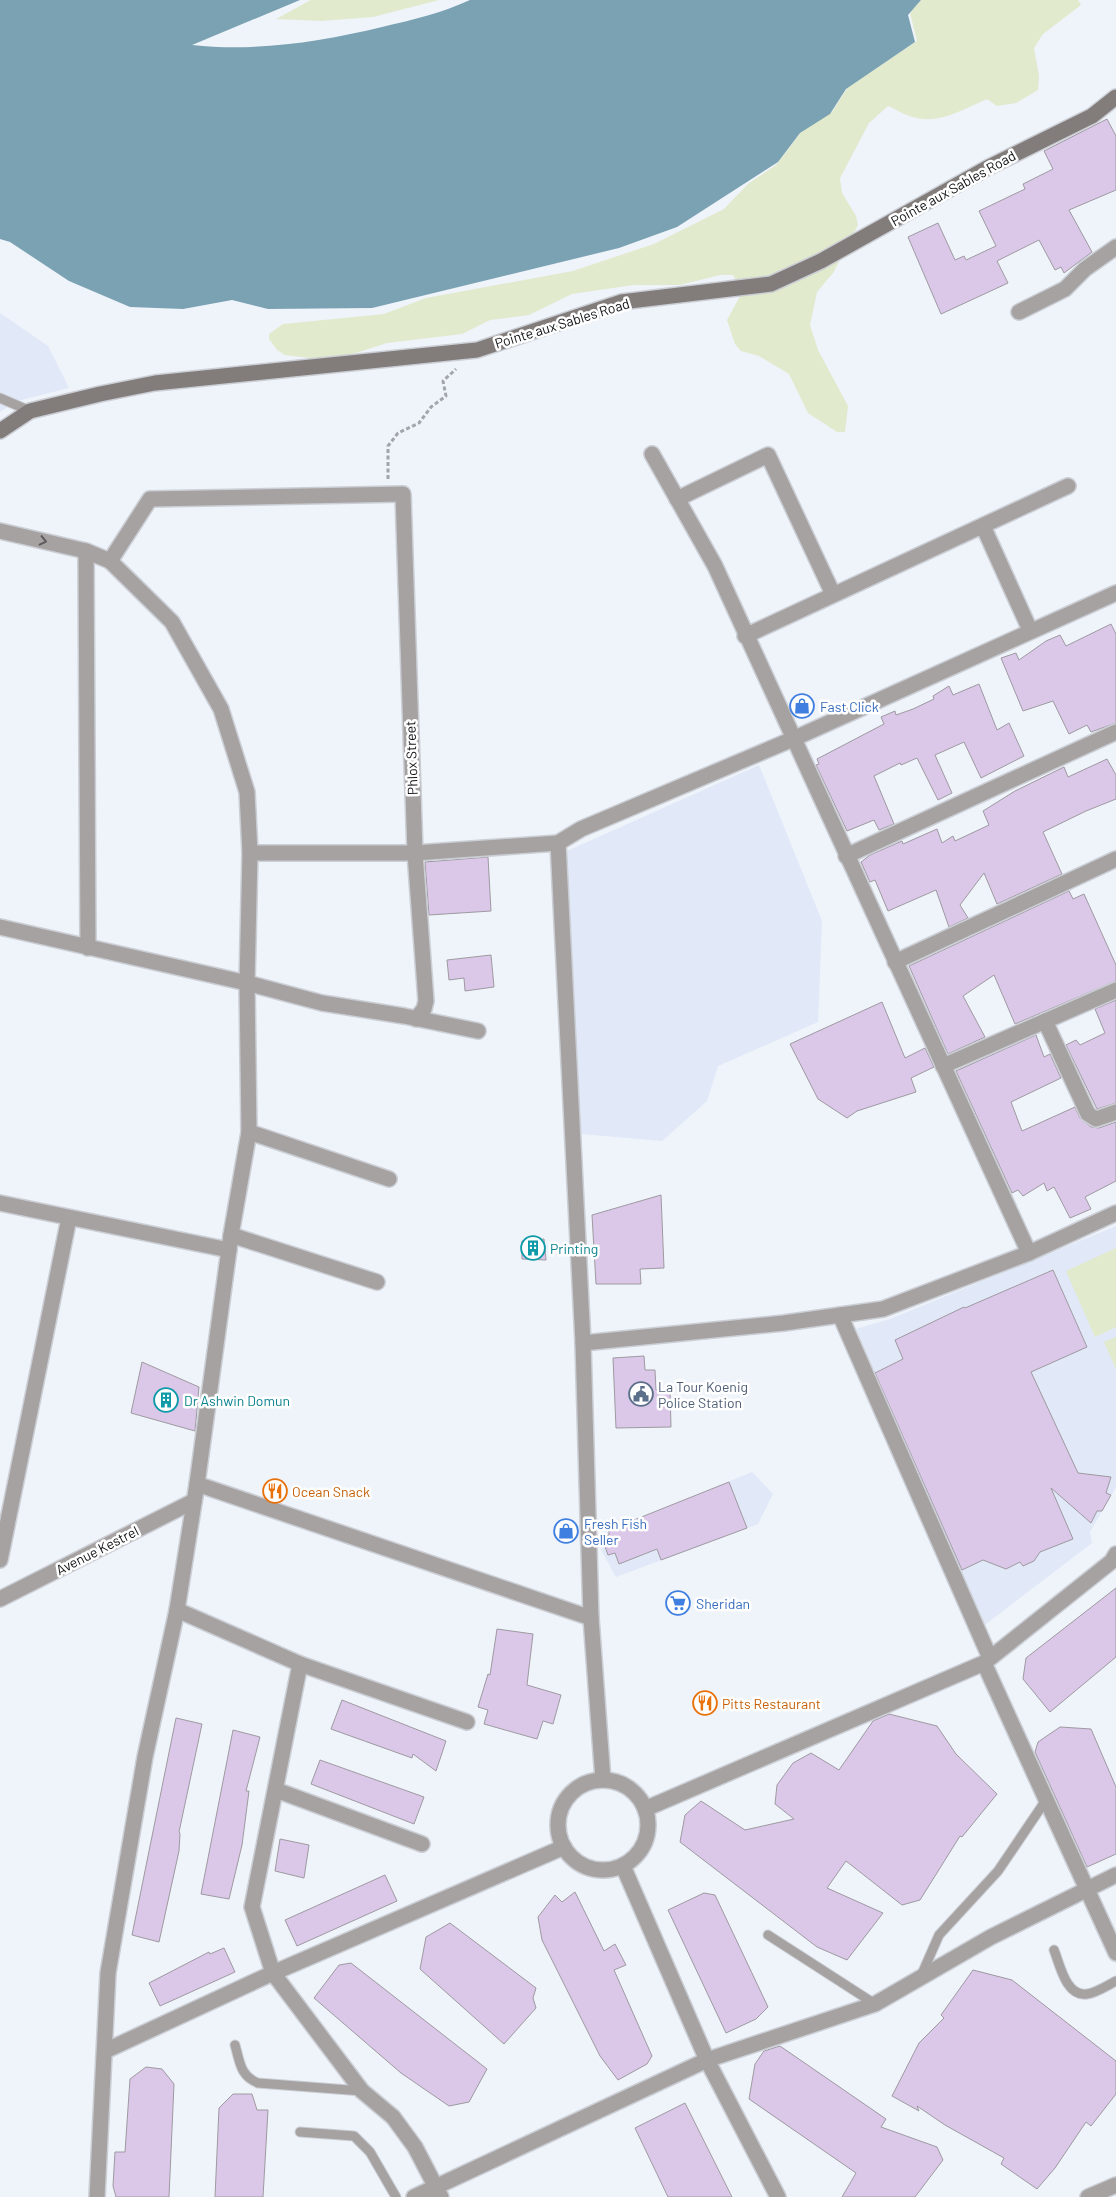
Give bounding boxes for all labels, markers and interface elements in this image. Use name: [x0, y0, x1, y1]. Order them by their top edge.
street label: Pointe aux Sables Road: [888, 147, 1018, 229]
street label: Pointe aux Sables Road: [493, 294, 631, 352]
one-way arrow: [39, 535, 48, 546]
shop icon: Fast Click: [789, 693, 815, 719]
place label: Fast Click: [820, 698, 879, 715]
street label: Phlox Street: [401, 721, 421, 795]
building icon: Printing: [520, 1235, 546, 1261]
place label: Printing: [550, 1240, 598, 1257]
place label: La Tour Koenig Police Station: [658, 1378, 748, 1411]
public building icon: La Tour Koenig Police Station: [628, 1381, 654, 1407]
building icon: Dr Ashwin Domun: [153, 1387, 179, 1413]
place label: Dr Ashwin Domun: [184, 1392, 290, 1409]
restaurant icon: Ocean Snack: [262, 1478, 288, 1504]
place label: Ocean Snack: [292, 1483, 370, 1500]
place label: Fresh Fish Seller: [584, 1515, 647, 1548]
shop icon: Fresh Fish Seller: [553, 1518, 579, 1544]
street label: Avenue Kestrel: [53, 1522, 141, 1578]
supermarket icon: Sheridan: [665, 1590, 691, 1616]
place label: Sheridan: [696, 1595, 750, 1612]
restaurant icon: Pitts Restaurant: [692, 1690, 718, 1716]
place label: Pitts Restaurant: [722, 1695, 821, 1712]

